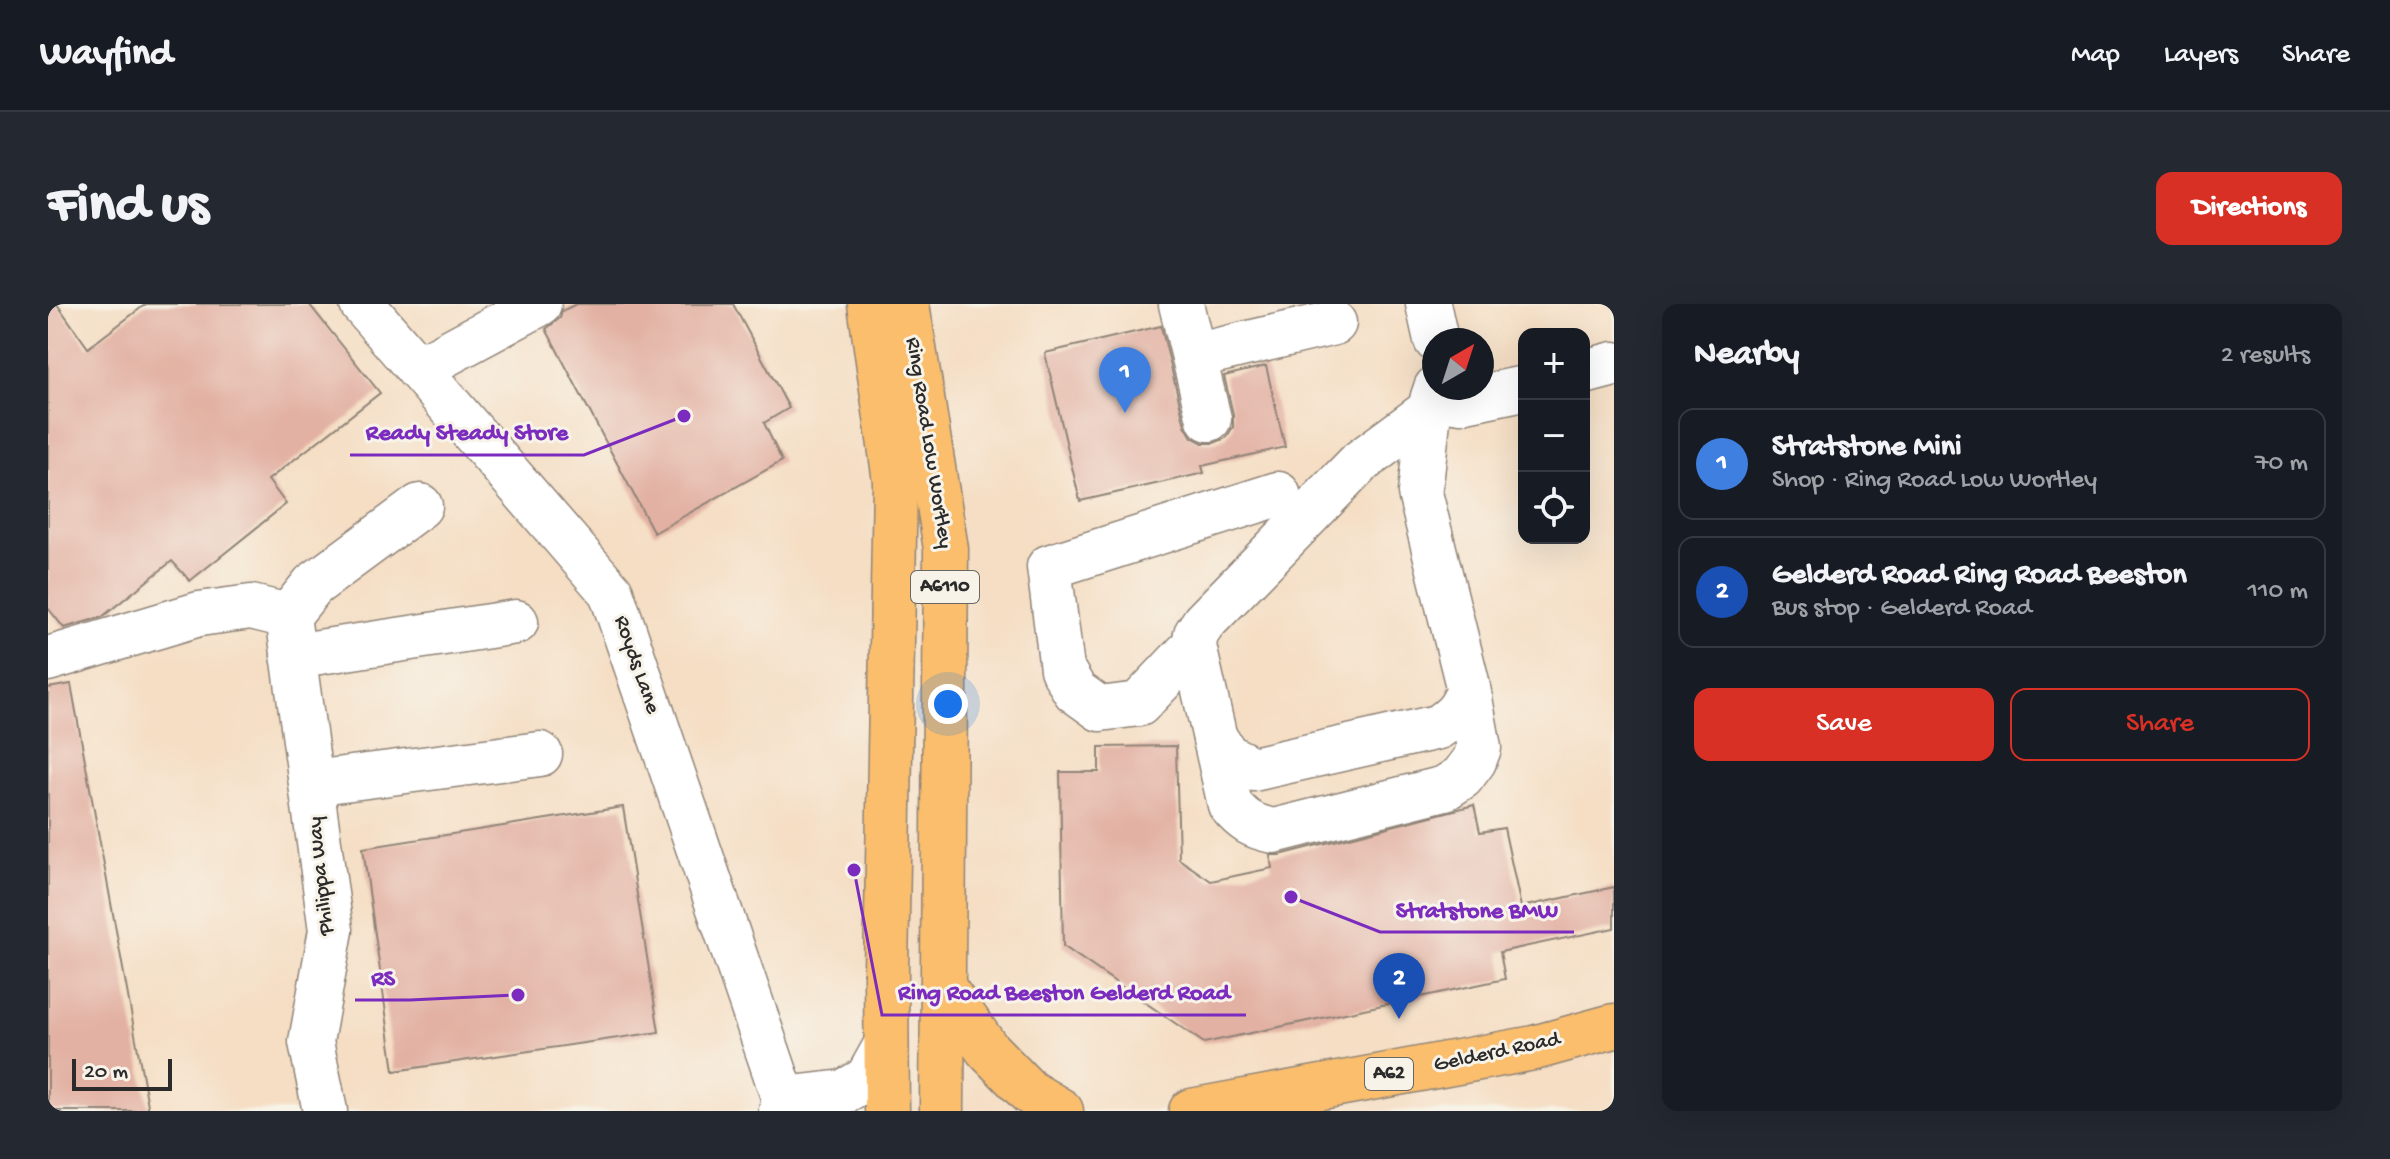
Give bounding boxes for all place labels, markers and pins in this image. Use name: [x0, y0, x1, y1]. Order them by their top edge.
pin: 1: [1099, 347, 1151, 413]
callout: Ready Steady Store: [350, 407, 584, 455]
callout: Stratstone BMW: [1380, 884, 1574, 932]
callout: RS: [355, 952, 410, 1000]
pin: 2: [1373, 953, 1425, 1019]
callout: Ring Road Beeston Gelderd Road: [882, 967, 1246, 1015]

